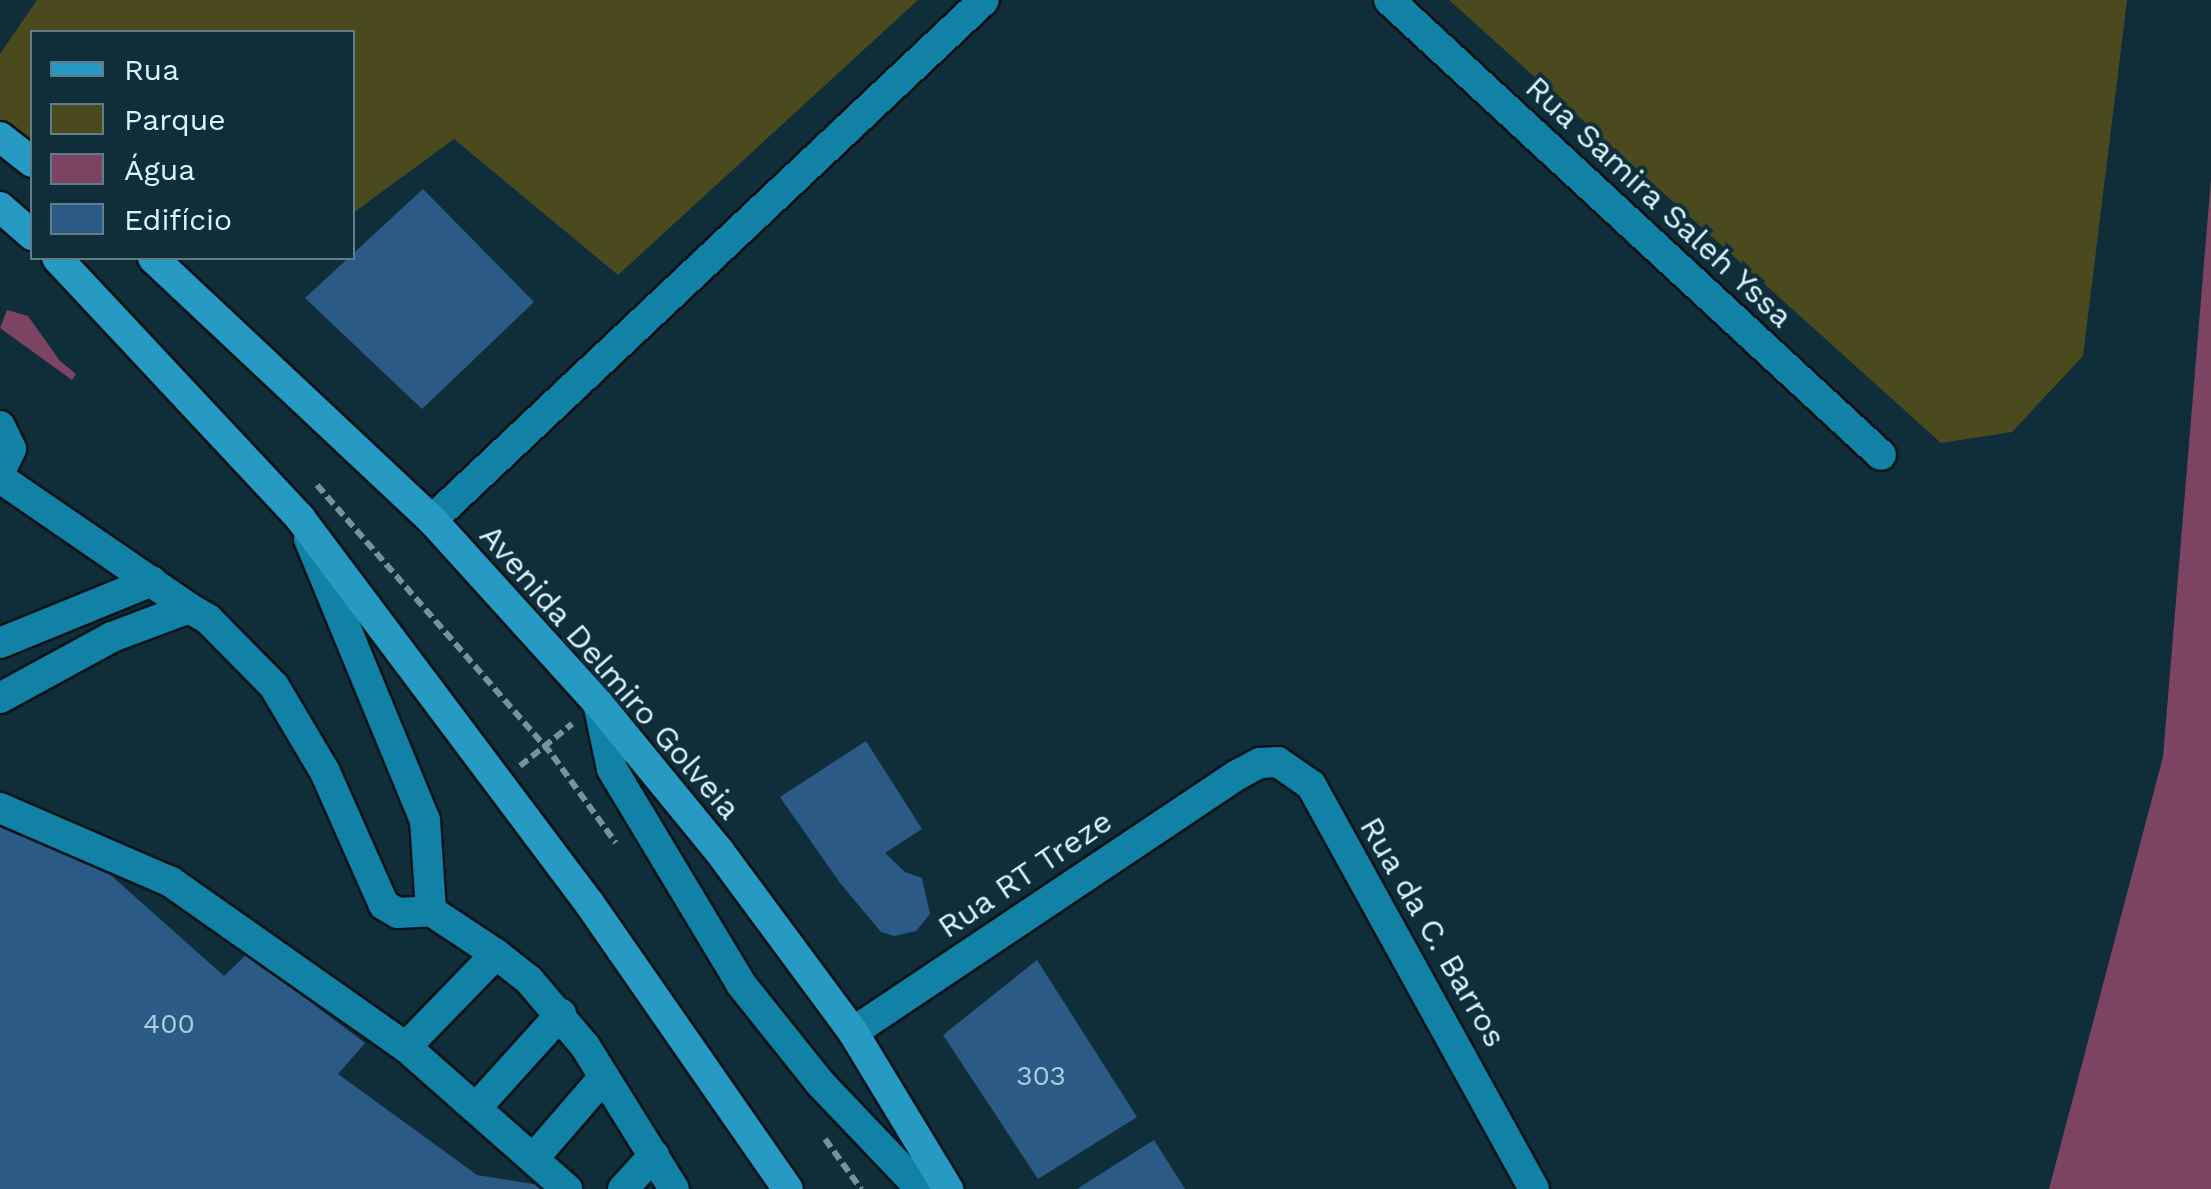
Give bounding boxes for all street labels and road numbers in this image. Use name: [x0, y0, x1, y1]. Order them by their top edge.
street label: Rua Samira Saleh Yssa: [1517, 67, 1801, 337]
street label: Avenida Delmiro Golveia: [471, 516, 749, 828]
street label: Rua RT Treze: [930, 801, 1120, 947]
street label: Rua da C. Barros: [1351, 810, 1515, 1054]

